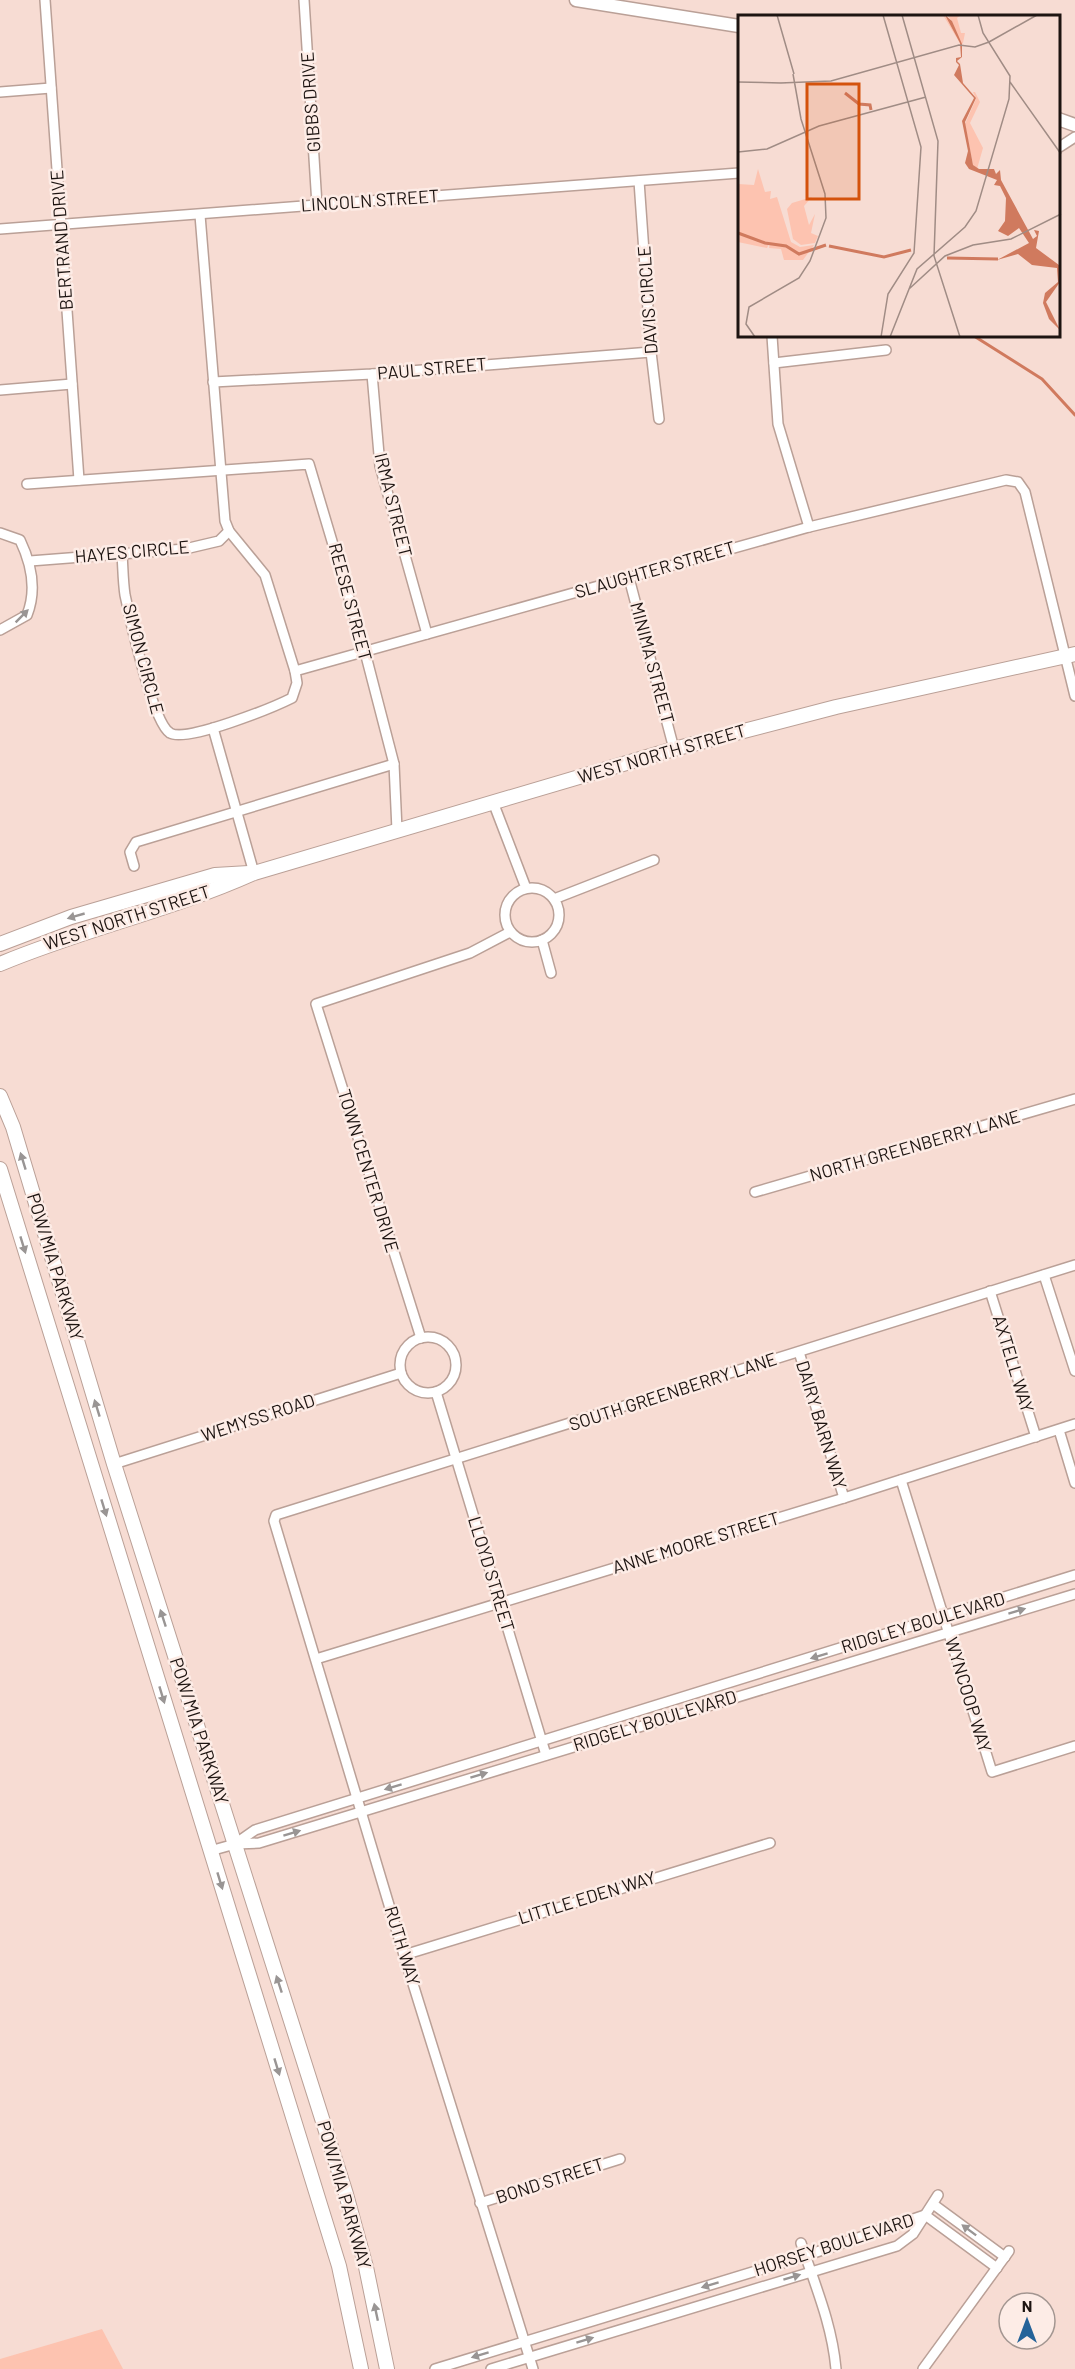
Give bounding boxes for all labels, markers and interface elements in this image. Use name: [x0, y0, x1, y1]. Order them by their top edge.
inset map: [738, 15, 1060, 338]
street label: GIBBS DRIVE: [296, 51, 324, 153]
street label: BERTRAND DRIVE: [45, 169, 77, 311]
street label: LINCOLN STREET: [300, 184, 440, 216]
street label: DAVIS CIRCLE: [632, 245, 662, 355]
street label: PAUL STREET: [376, 352, 488, 384]
street label: IRMA STREET: [370, 450, 418, 559]
street label: HAYES CIRCLE: [74, 535, 190, 567]
street label: SLAUGHTER STREET: [572, 536, 737, 602]
street label: REESE STREET: [325, 540, 377, 663]
street label: MINIMA STREET: [626, 599, 680, 726]
street label: SIMON CIRCLE: [119, 601, 169, 716]
one-way arrow: [15, 609, 29, 623]
street label: WEST NORTH STREET: [575, 719, 748, 788]
street label: WEST NORTH STREET: [41, 880, 213, 954]
one-way arrow: [66, 912, 84, 921]
street label: TOWN CENTER DRIVE: [334, 1086, 404, 1255]
street label: NORTH GREENBERRY LANE: [807, 1104, 1023, 1186]
one-way arrow: [18, 1152, 27, 1170]
street label: POW/MIA PARKWAY: [23, 1190, 89, 1343]
one-way arrow: [19, 1236, 28, 1254]
street label: AXTELL WAY: [989, 1312, 1039, 1415]
street label: SOUTH GREENBERRY LANE: [566, 1347, 779, 1435]
street label: DAIRY BARN WAY: [792, 1358, 852, 1492]
street label: WEMYSS ROAD: [198, 1388, 317, 1446]
one-way arrow: [92, 1399, 101, 1417]
one-way arrow: [100, 1499, 109, 1517]
street label: ANNE MOORE STREET: [610, 1506, 782, 1578]
street label: LLOYD STREET: [464, 1513, 520, 1634]
street label: RIDGLEY BOULEVARD: [838, 1587, 1007, 1657]
one-way arrow: [1008, 1606, 1026, 1616]
one-way arrow: [158, 1609, 167, 1627]
street label: WYNCOOP WAY: [941, 1634, 997, 1755]
one-way arrow: [810, 1651, 828, 1661]
street label: POW/MIA PARKWAY: [166, 1654, 234, 1807]
street label: RIDGELY BOULEVARD: [570, 1685, 739, 1755]
one-way arrow: [158, 1686, 167, 1704]
one-way arrow: [470, 1770, 488, 1779]
one-way arrow: [384, 1783, 402, 1792]
one-way arrow: [283, 1827, 301, 1837]
street label: LITTLE EDEN WAY: [515, 1866, 658, 1928]
one-way arrow: [216, 1872, 225, 1890]
street label: RUTH WAY: [380, 1903, 426, 1988]
one-way arrow: [274, 1975, 284, 1993]
one-way arrow: [273, 2058, 283, 2076]
street label: POW/MIA PARKWAY: [313, 2118, 377, 2272]
street label: BOND STREET: [493, 2152, 607, 2208]
street label: HORSEY BOULEVARD: [751, 2208, 916, 2280]
one-way arrow: [961, 2224, 977, 2236]
one-way arrow: [783, 2272, 801, 2282]
one-way arrow: [701, 2281, 719, 2290]
north arrow: [997, 2291, 1057, 2351]
text: N: [1022, 2296, 1032, 2315]
one-way arrow: [371, 2302, 380, 2321]
one-way arrow: [576, 2335, 594, 2344]
one-way arrow: [470, 2351, 488, 2360]

